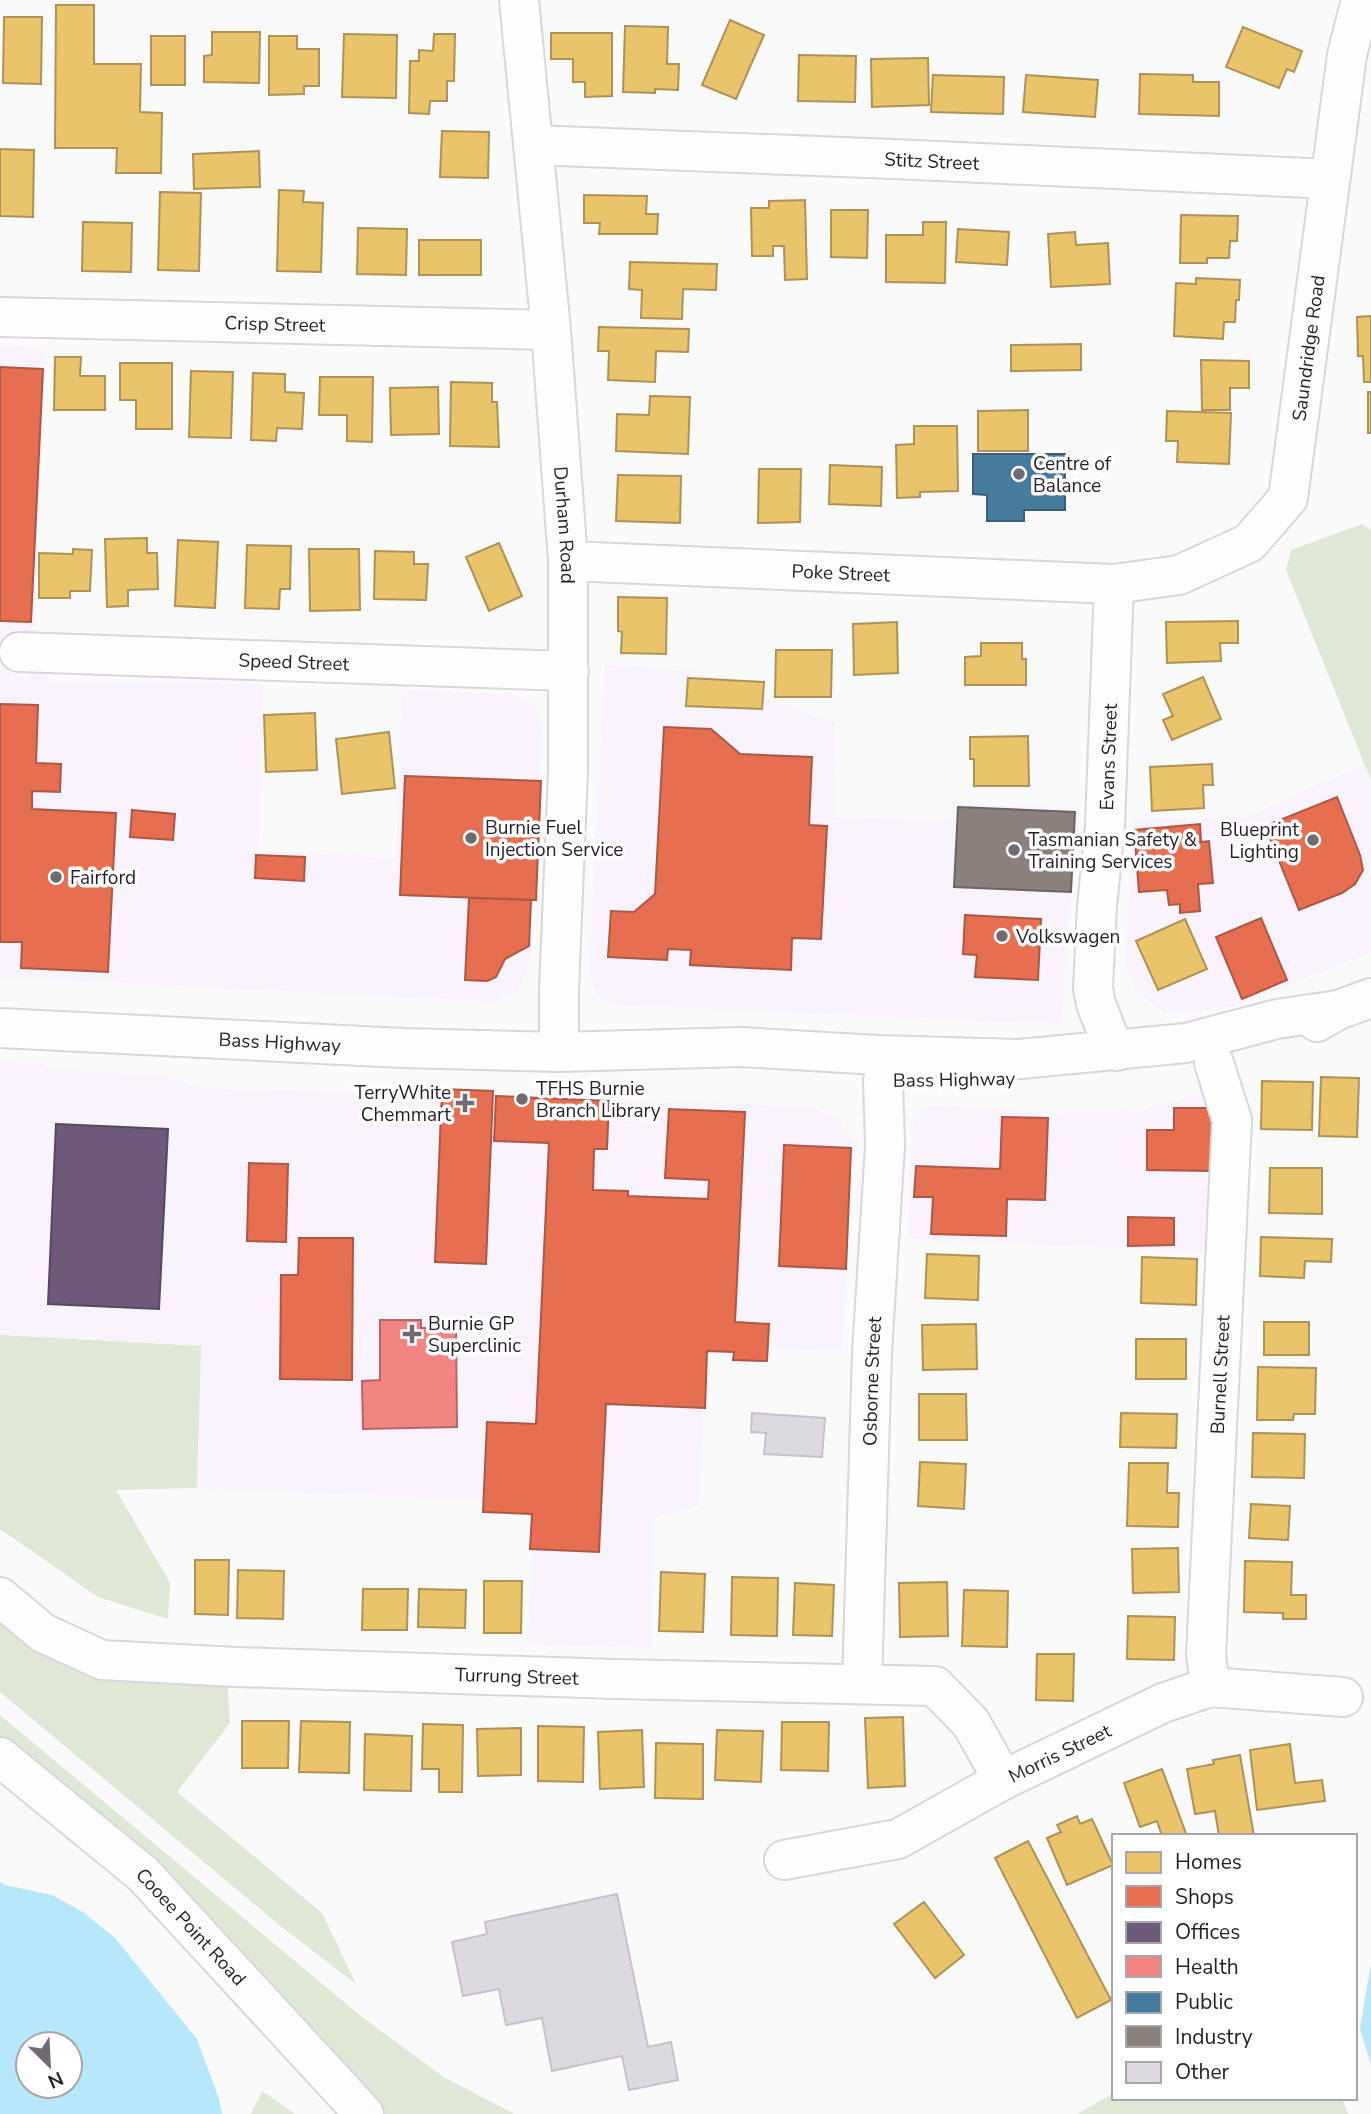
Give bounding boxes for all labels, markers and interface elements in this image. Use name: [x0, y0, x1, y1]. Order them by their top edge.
street label: Stitz Street: [884, 147, 980, 177]
street label: Saundridge Road: [1286, 274, 1332, 423]
street label: Crisp Street: [224, 310, 326, 339]
place label: Centre of Balance: [1033, 451, 1112, 499]
street label: Durham Road: [547, 465, 580, 584]
marker: Centre of Balance: [1011, 466, 1027, 482]
street label: Poke Street: [791, 558, 891, 589]
street label: Speed Street: [238, 648, 350, 677]
street label: Evans Street: [1094, 703, 1124, 811]
place label: Burnie Fuel Injection Service: [485, 815, 623, 863]
place label: Blueprint Lighting: [1220, 817, 1299, 865]
place label: Tasmanian Safety & Training Services: [1028, 827, 1197, 875]
marker: Burnie Fuel Injection Service: [463, 830, 479, 846]
marker: Blueprint Lighting: [1305, 832, 1321, 848]
marker: Tasmanian Safety & Training Services: [1006, 842, 1022, 858]
place label: Fairford: [70, 865, 136, 891]
marker: Fairford: [48, 869, 64, 885]
place label: Volkswagen: [1015, 924, 1120, 950]
marker: Volkswagen: [994, 928, 1010, 944]
street label: Bass Highway: [218, 1027, 342, 1059]
street label: Bass Highway: [893, 1066, 1016, 1094]
place label: TFHS Burnie Branch Library: [536, 1076, 661, 1124]
place label: TerryWhite Chemmart: [354, 1080, 451, 1128]
marker: TFHS Burnie Branch Library: [514, 1091, 530, 1107]
marker: TerryWhite Chemmart: [457, 1095, 473, 1111]
place label: Burnie GP Superclinic: [428, 1311, 521, 1359]
street label: Burnell Street: [1205, 1314, 1237, 1435]
street label: Osborne Street: [857, 1315, 888, 1446]
marker: Burnie GP Superclinic: [402, 1324, 422, 1344]
street label: Turrung Street: [454, 1662, 579, 1692]
street label: Morris Street: [1004, 1718, 1116, 1789]
legend: [1112, 1834, 1357, 2100]
text: Homes: [1175, 1848, 1242, 1876]
street label: Cooee Point Road: [130, 1863, 251, 1992]
text: Shops: [1175, 1883, 1234, 1911]
text: Offices: [1175, 1918, 1240, 1946]
text: Health: [1175, 1953, 1239, 1981]
text: Public: [1175, 1988, 1233, 2016]
text: Industry: [1175, 2023, 1253, 2051]
north arrow: [14, 2030, 84, 2100]
text: Other: [1175, 2058, 1230, 2086]
text: N: [44, 2065, 67, 2094]

